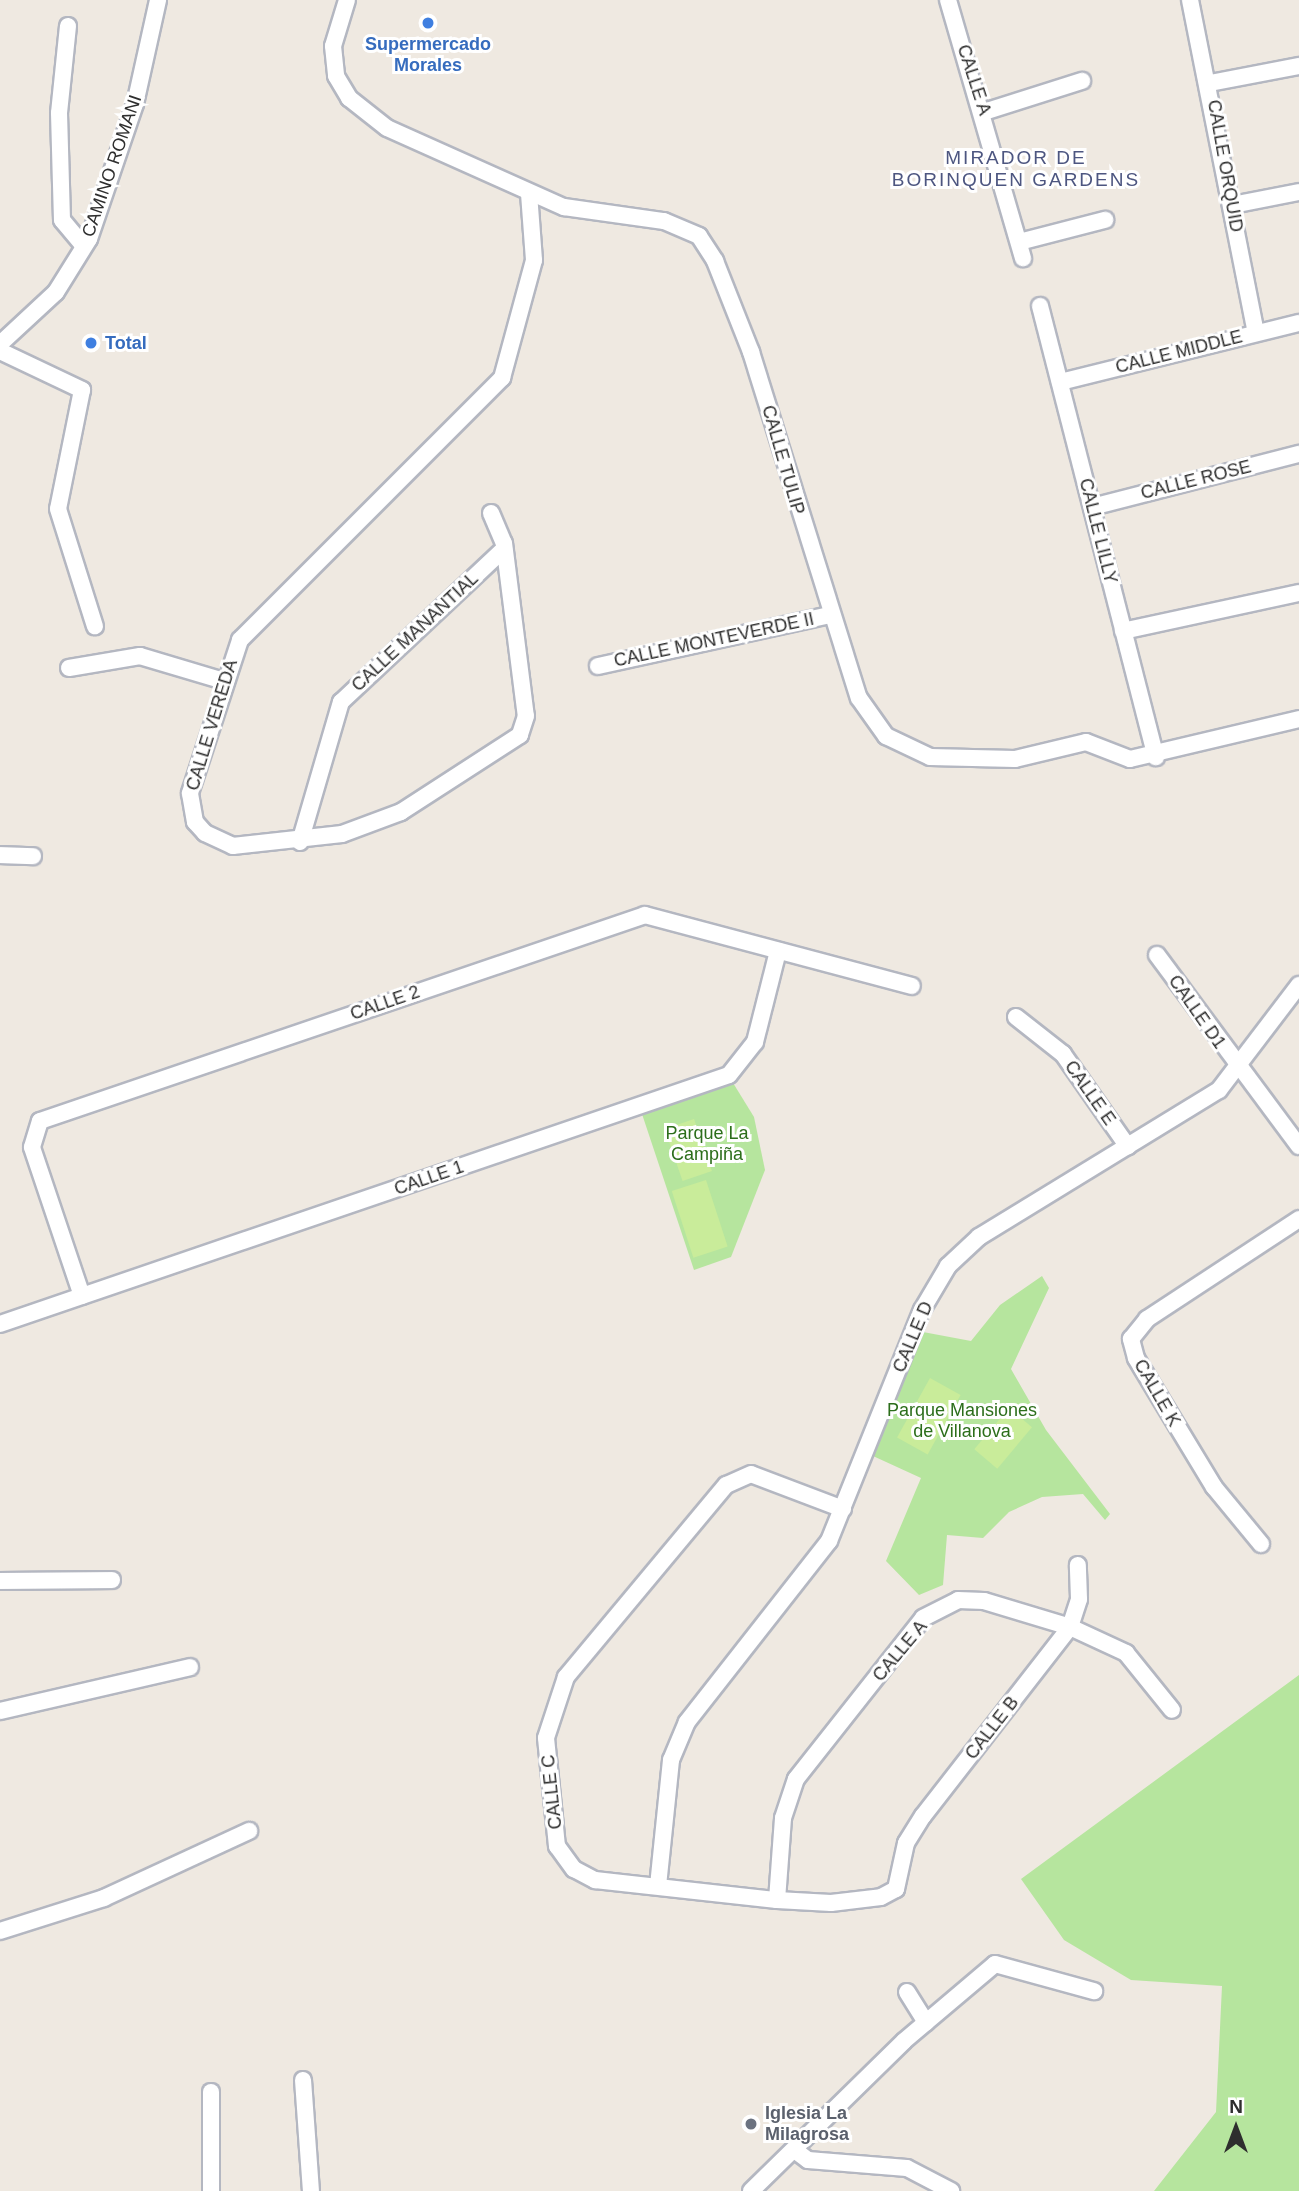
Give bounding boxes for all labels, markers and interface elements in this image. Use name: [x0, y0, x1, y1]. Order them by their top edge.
marker: Supermercado Morales: [420, 15, 436, 31]
place label: Supermercado Morales: [365, 34, 491, 76]
street label: CALLE A: [952, 41, 996, 119]
street label: CAMINO ROMANI: [78, 92, 146, 240]
street label: CALLE ORQUID: [1203, 98, 1247, 234]
district label: MIRADOR DE BORINQUEN GARDENS: [894, 147, 1138, 191]
street label: CALLE MIDDLE: [1113, 326, 1245, 378]
place label: Total: [105, 332, 147, 354]
marker: Total: [83, 335, 99, 351]
street label: CALLE TULIP: [757, 403, 809, 517]
street label: CALLE ROSE: [1139, 456, 1253, 504]
street label: CALLE LILLY: [1074, 476, 1122, 586]
street label: CALLE MANANTIAL: [347, 568, 483, 696]
street label: CALLE MONTEVERDE II: [612, 608, 816, 672]
street label: CALLE VEREDA: [182, 657, 242, 793]
street label: CALLE D1: [1164, 971, 1230, 1053]
street label: CALLE 2: [347, 981, 423, 1025]
street label: CALLE E: [1060, 1056, 1120, 1130]
park label: Parque La Campiña: [665, 1123, 749, 1166]
street label: CALLE 1: [391, 1156, 467, 1200]
street label: CALLE D: [888, 1298, 938, 1376]
street label: CALLE K: [1129, 1356, 1185, 1430]
park label: Parque Mansiones de Villanova: [887, 1400, 1037, 1442]
street label: CALLE A: [868, 1616, 932, 1686]
street label: CALLE B: [961, 1692, 1023, 1764]
street label: CALLE C: [537, 1754, 567, 1830]
north arrow: [1201, 2093, 1271, 2163]
text: N: [1229, 2096, 1243, 2117]
place label: Iglesia La Milagrosa: [765, 2103, 849, 2146]
marker: Iglesia La Milagrosa: [743, 2116, 759, 2132]

